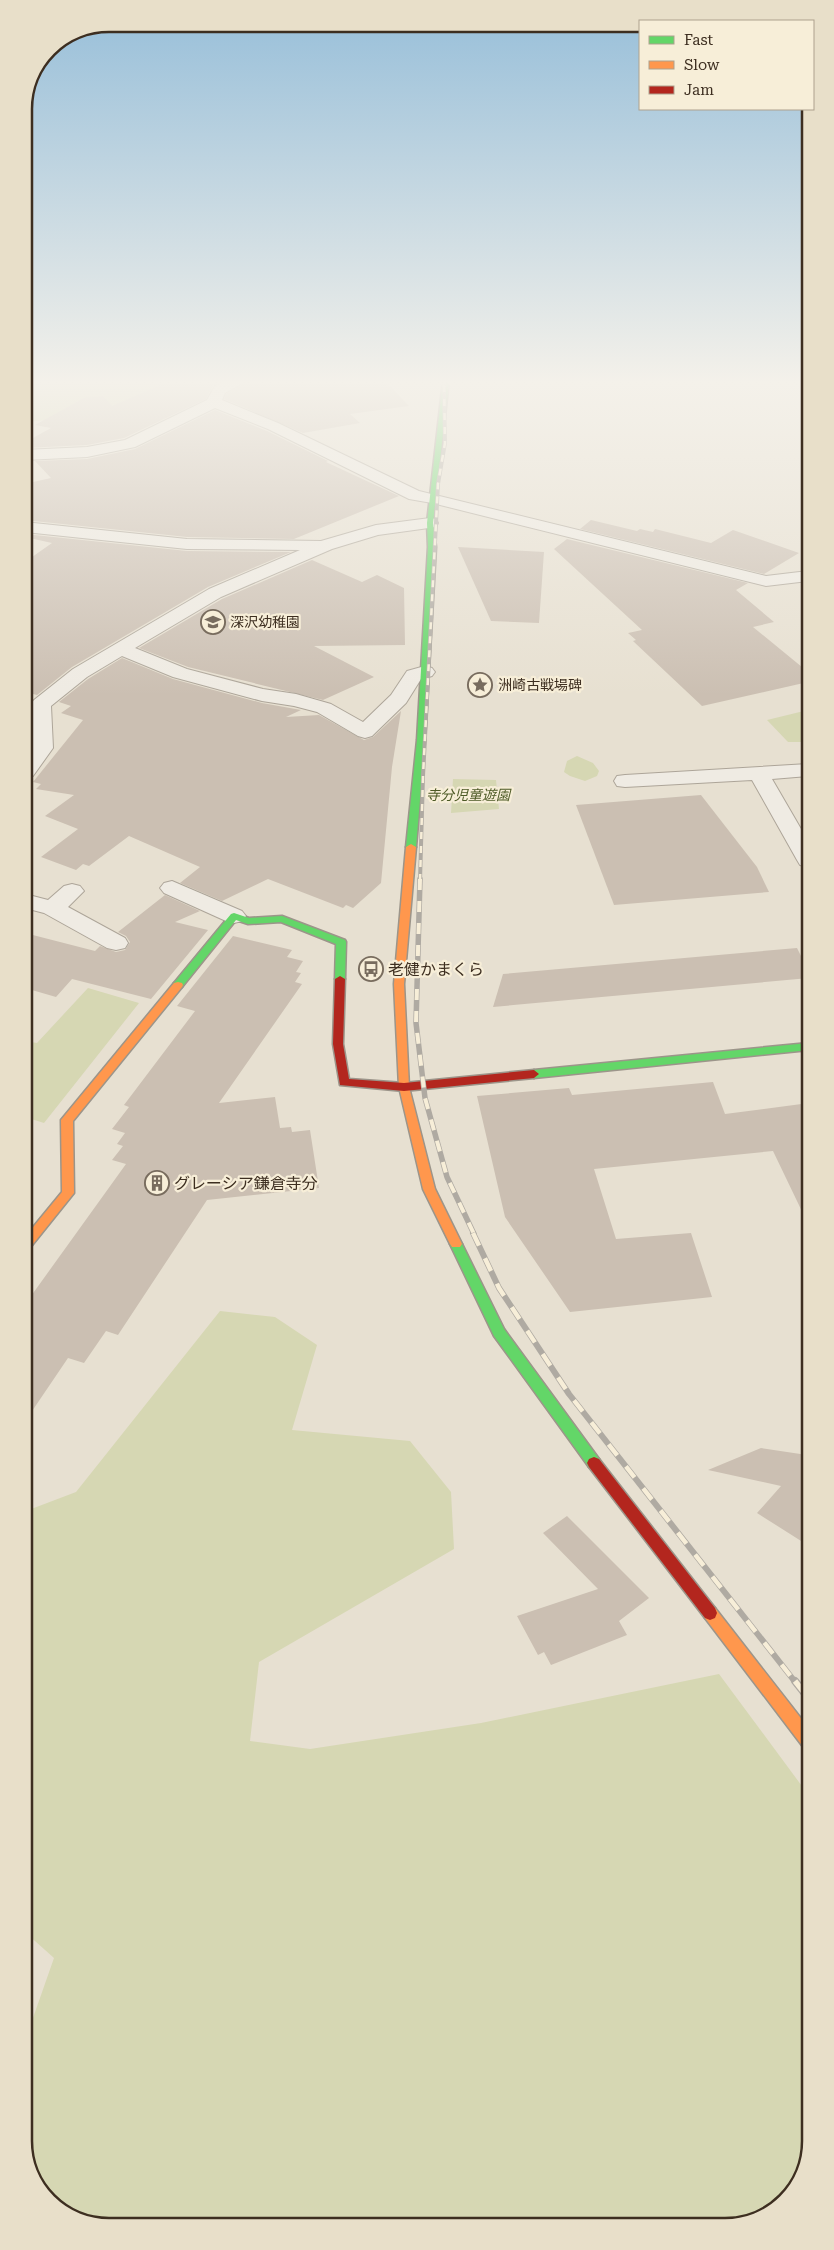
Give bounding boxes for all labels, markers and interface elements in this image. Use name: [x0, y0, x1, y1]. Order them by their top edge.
legend: [639, 20, 814, 110]
text: Fast: [684, 31, 714, 49]
text: Slow: [684, 56, 720, 74]
text: Jam: [684, 81, 714, 99]
school or university icon: 深沢幼稚園: [200, 609, 226, 635]
place label: 深沢幼稚園: [230, 614, 300, 630]
place icon: 洲崎古戦場碑: [467, 672, 493, 698]
place label: 洲崎古戦場碑: [498, 677, 582, 693]
park label: 寺分児童遊園: [426, 787, 512, 803]
bus stop icon: 老健かまくら: [358, 956, 384, 982]
place label: 老健かまくら: [388, 960, 484, 979]
building icon: グレーシア鎌倉寺分: [144, 1170, 170, 1196]
place label: グレーシア鎌倉寺分: [174, 1174, 318, 1193]

